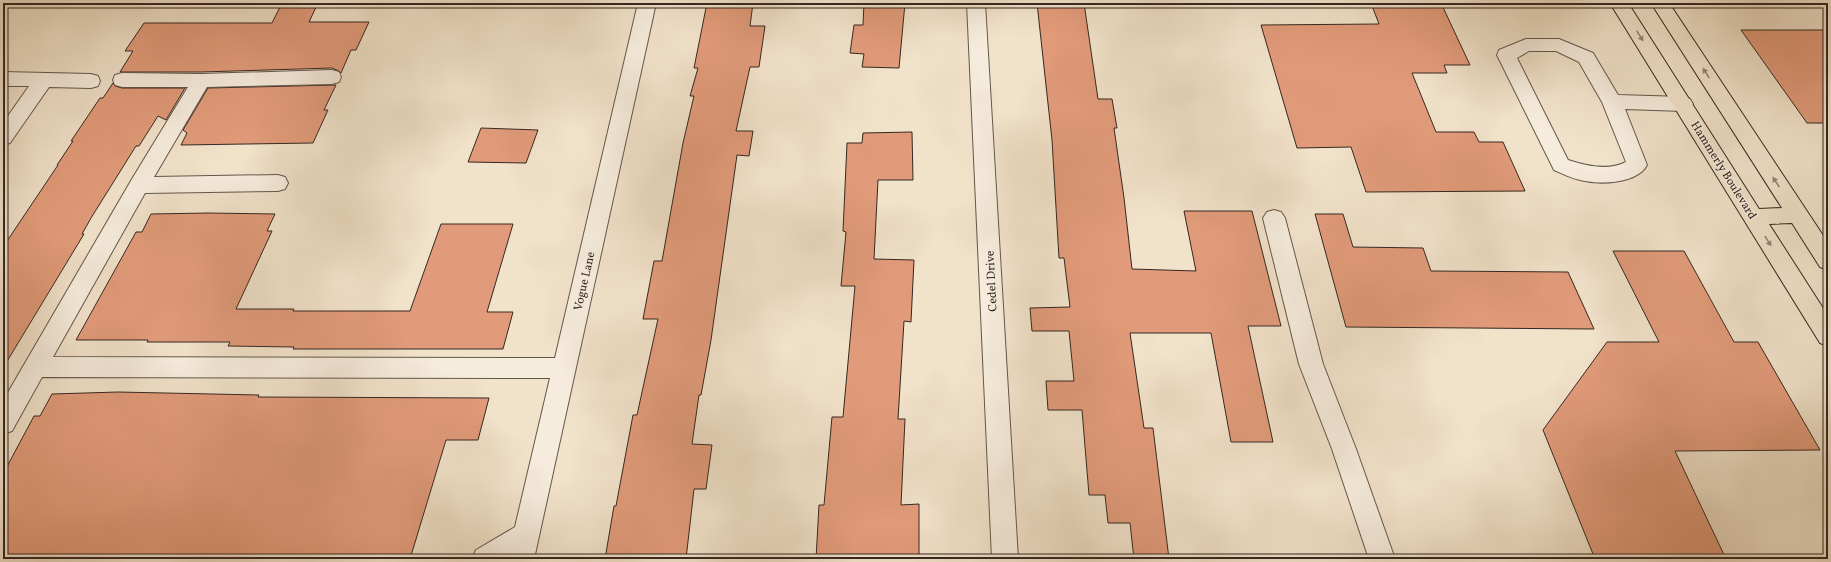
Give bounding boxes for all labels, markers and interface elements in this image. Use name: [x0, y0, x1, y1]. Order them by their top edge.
one-way arrow: [1636, 31, 1644, 41]
one-way arrow: [1702, 67, 1709, 79]
street label: Hammerly Boulevard: [1686, 118, 1760, 223]
one-way arrow: [1773, 176, 1780, 188]
one-way arrow: [1765, 235, 1772, 247]
street label: Vogue Lane: [570, 250, 600, 312]
street label: Cedel Drive: [982, 250, 1002, 312]

